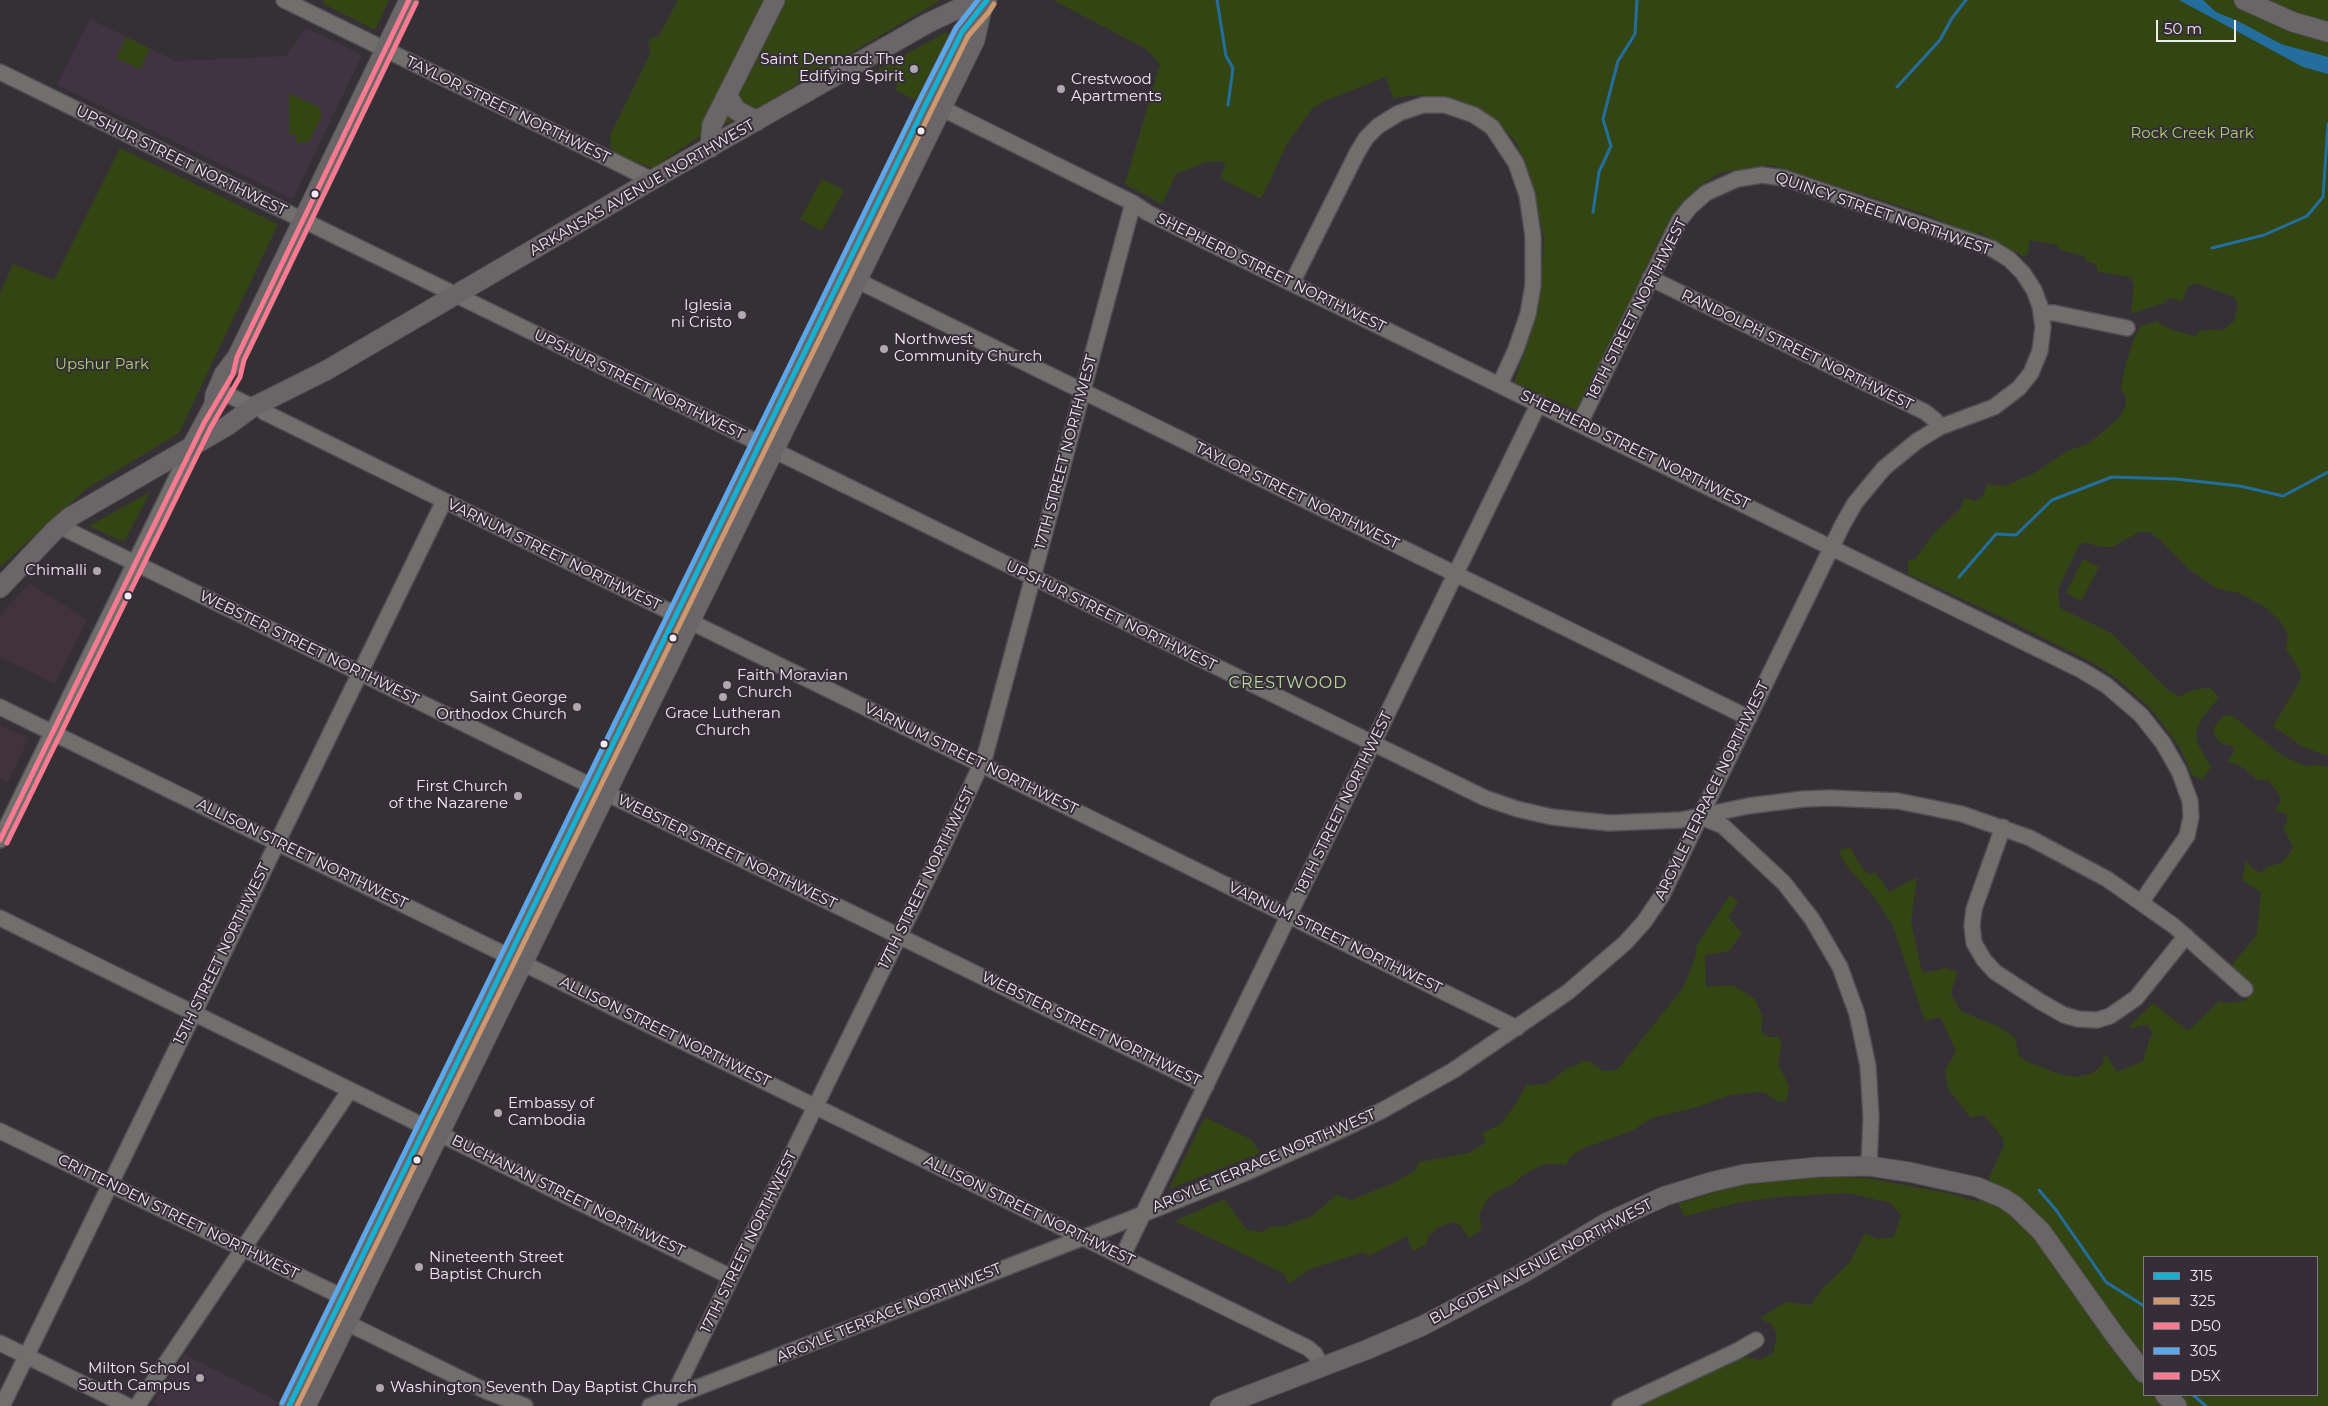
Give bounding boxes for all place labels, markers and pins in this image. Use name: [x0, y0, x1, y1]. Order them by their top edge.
place label: Saint Dennard: The Edifying Spirit: [760, 51, 904, 86]
marker: Saint Dennard: The Edifying Spirit: [908, 63, 920, 75]
place label: Crestwood Apartments: [1071, 71, 1162, 106]
marker: Crestwood Apartments: [1055, 83, 1067, 95]
unlabelled marker: [916, 126, 926, 136]
unlabelled marker: [310, 189, 320, 199]
place label: Iglesia ni Cristo: [671, 297, 732, 332]
marker: Iglesia ni Cristo: [736, 309, 748, 321]
place label: Northwest Community Church: [894, 331, 1042, 366]
marker: Northwest Community Church: [878, 343, 890, 355]
place label: Chimalli: [25, 562, 87, 580]
marker: Chimalli: [91, 565, 103, 577]
unlabelled marker: [123, 591, 133, 601]
unlabelled marker: [668, 633, 678, 643]
place label: Faith Moravian Church: [737, 667, 848, 702]
marker: Faith Moravian Church: [721, 679, 733, 691]
place label: Saint George Orthodox Church: [436, 689, 567, 724]
marker: Grace Lutheran Church: [717, 691, 729, 703]
marker: Saint George Orthodox Church: [571, 701, 583, 713]
place label: Grace Lutheran Church: [665, 705, 781, 740]
unlabelled marker: [599, 739, 609, 749]
place label: First Church of the Nazarene: [389, 778, 508, 813]
marker: First Church of the Nazarene: [512, 790, 524, 802]
place label: Embassy of Cambodia: [508, 1095, 594, 1130]
marker: Embassy of Cambodia: [492, 1107, 504, 1119]
unlabelled marker: [412, 1155, 422, 1165]
place label: Nineteenth Street Baptist Church: [429, 1249, 564, 1284]
marker: Nineteenth Street Baptist Church: [413, 1261, 425, 1273]
place label: Milton School South Campus: [78, 1360, 190, 1395]
marker: Milton School South Campus: [194, 1372, 206, 1384]
place label: Washington Seventh Day Baptist Church: [390, 1379, 697, 1397]
marker: Washington Seventh Day Baptist Church: [374, 1382, 386, 1394]

